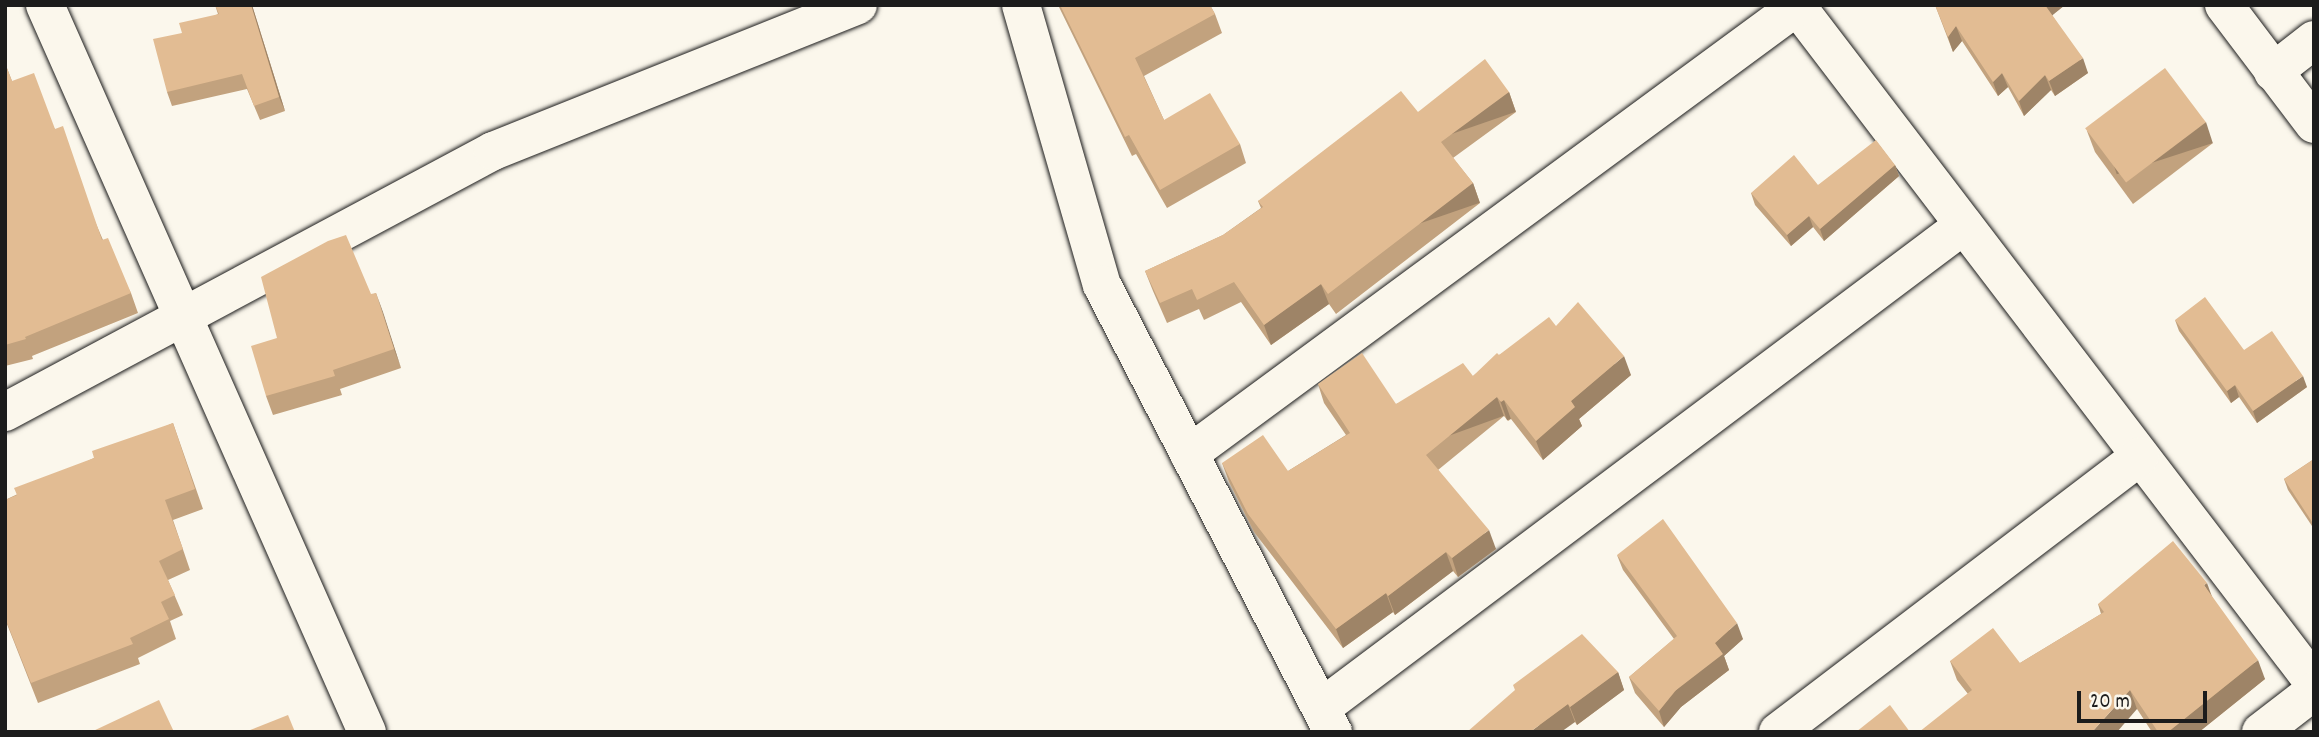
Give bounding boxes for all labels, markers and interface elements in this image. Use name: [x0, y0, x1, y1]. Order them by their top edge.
scale bar: [2081, 678, 2210, 722]
text: 20 m: [2090, 688, 2130, 718]

